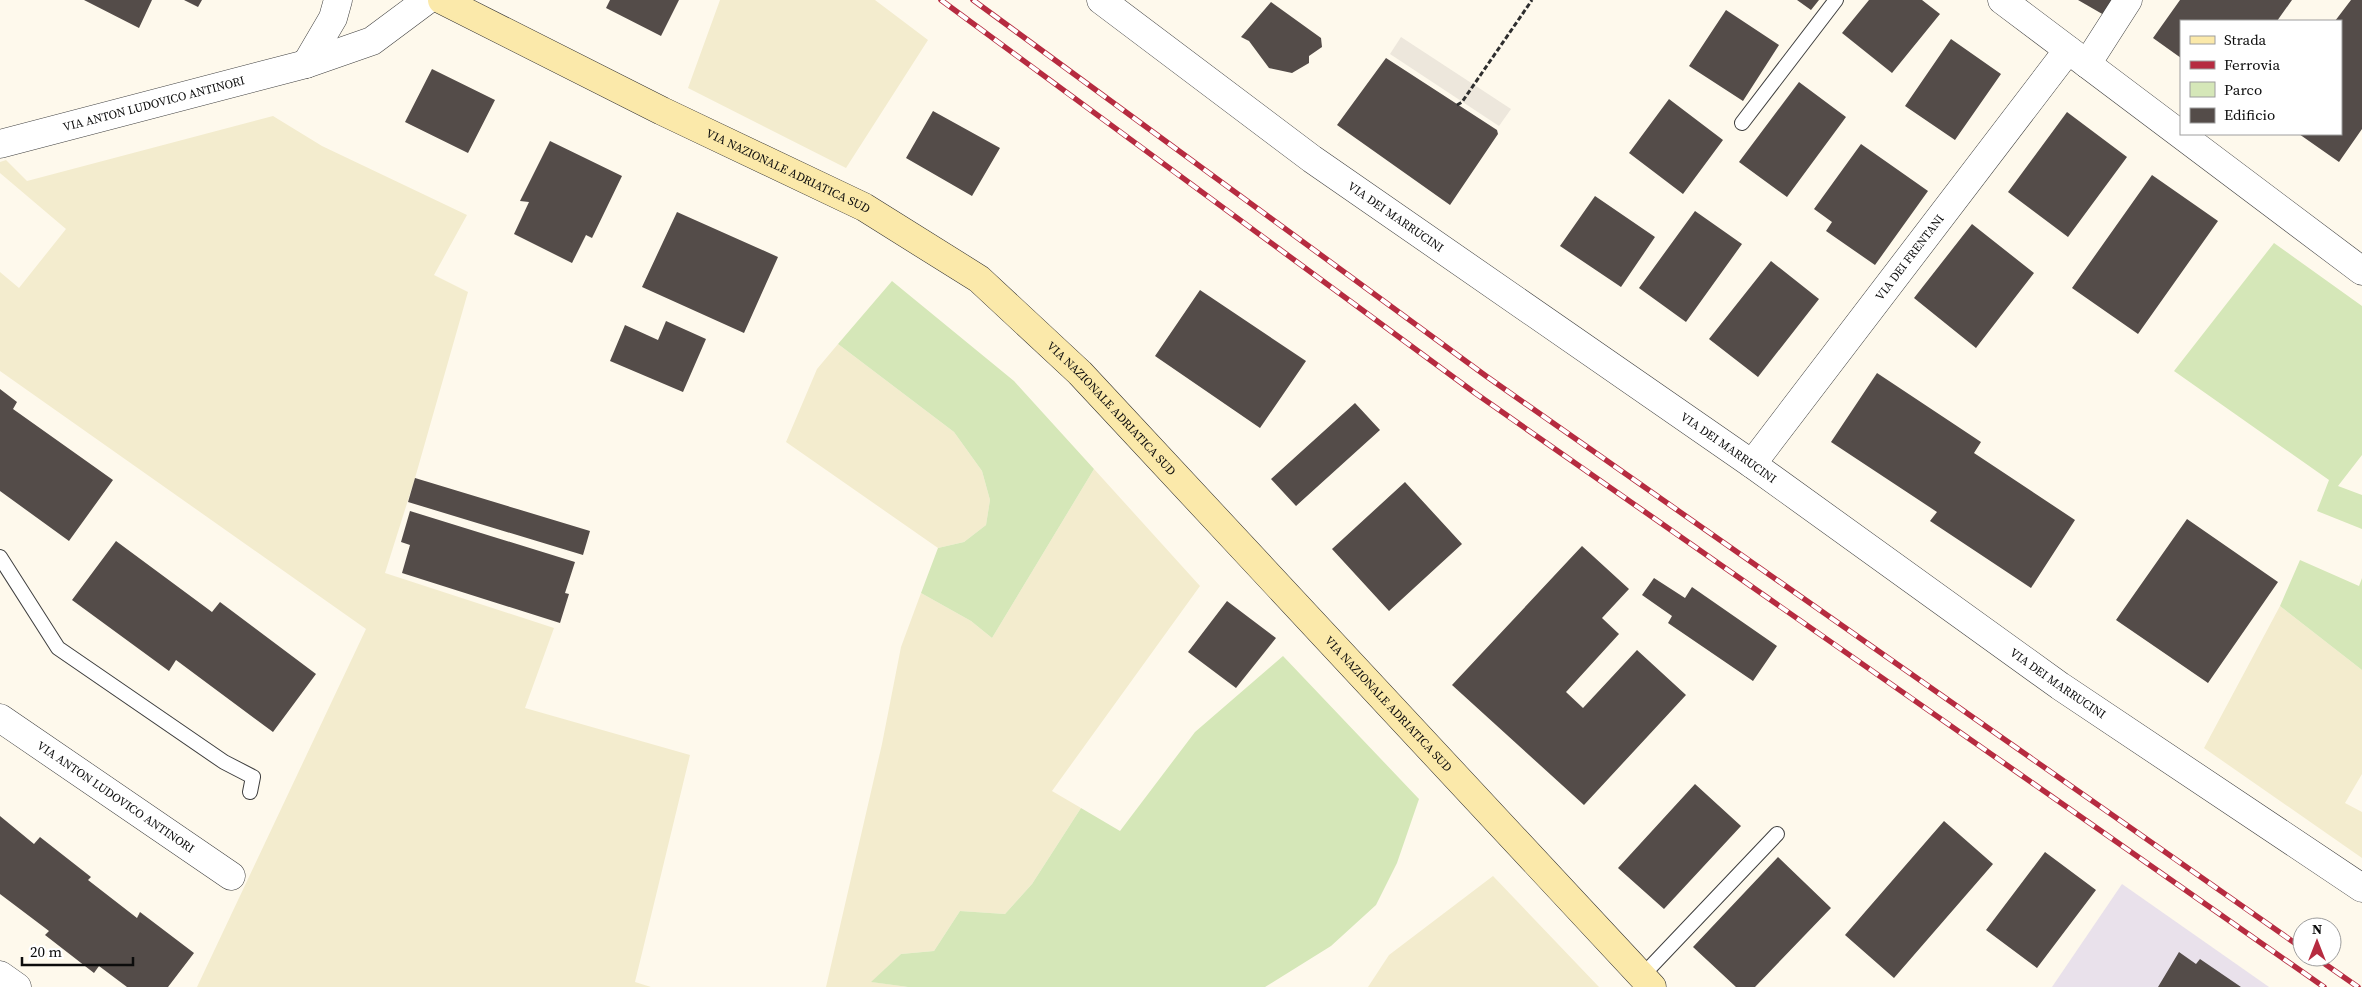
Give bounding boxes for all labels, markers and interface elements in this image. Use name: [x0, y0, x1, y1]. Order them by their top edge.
legend: [2180, 20, 2342, 135]
text: Strada: [2224, 29, 2267, 50]
text: Ferrovia: [2224, 54, 2281, 75]
street label: VIA ANTON LUDOVICO ANTINORI: [61, 72, 246, 135]
text: Parco: [2224, 79, 2262, 100]
text: Edificio: [2224, 104, 2275, 125]
street label: VIA NAZIONALE ADRIATICA SUD: [703, 125, 873, 217]
street label: VIA DEI MARRUCINI: [1344, 178, 1447, 256]
street label: VIA DEI FRENTANI: [1872, 211, 1948, 304]
street label: VIA NAZIONALE ADRIATICA SUD: [1043, 338, 1179, 479]
street label: VIA DEI MARRUCINI: [1677, 409, 1780, 487]
street label: VIA NAZIONALE ADRIATICA SUD: [1321, 633, 1455, 775]
street label: VIA DEI MARRUCINI: [2007, 644, 2109, 722]
street label: VIA ANTON LUDOVICO ANTINORI: [34, 738, 197, 857]
north arrow: [2292, 917, 2342, 967]
text: N: [2312, 919, 2322, 939]
scale bar: [22, 934, 134, 966]
text: 20 m: [30, 941, 62, 962]

